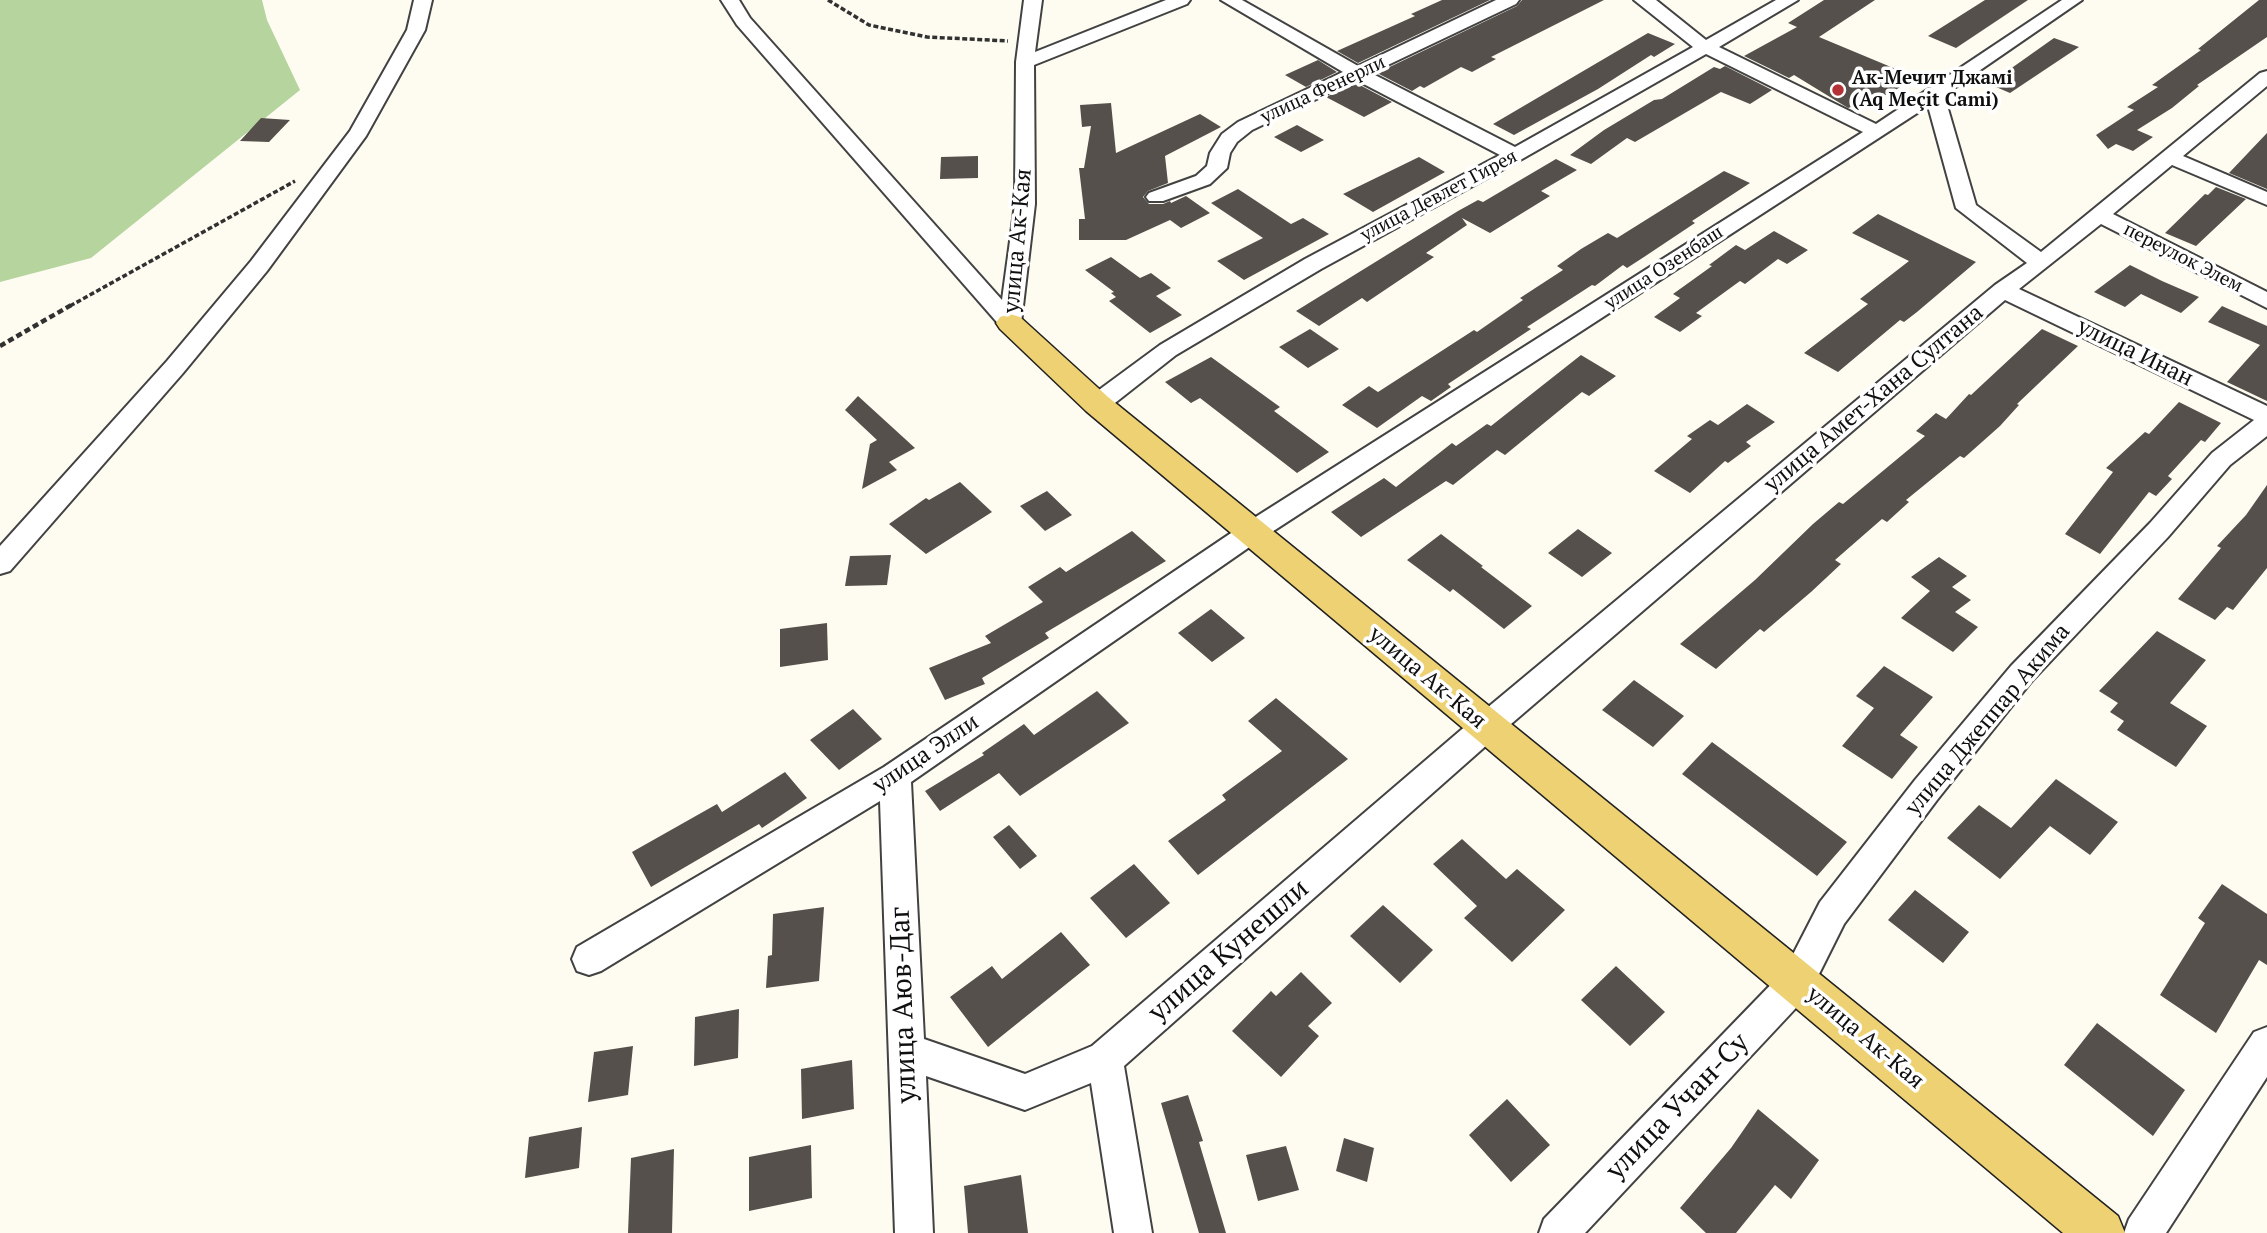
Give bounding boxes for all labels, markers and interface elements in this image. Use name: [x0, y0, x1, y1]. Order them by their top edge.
street label: улица Фенерли: [1257, 51, 1389, 129]
place label: Ак-Мечит Джамі (Aq Meçit Cami): [1852, 68, 2013, 112]
marker: Ак-Мечит Джамі (Aq Meçit Cami): [1830, 82, 1846, 98]
street label: улица Девлет Гирея: [1357, 145, 1521, 247]
street label: улица Ак-Кая: [998, 168, 1038, 314]
street label: переулок Элем: [2119, 218, 2247, 298]
street label: улица Озенбаш: [1600, 221, 1728, 315]
street label: улица Амет-Хана Султана: [1759, 299, 1989, 499]
street label: улица Инан: [2072, 313, 2198, 393]
street label: улица Джеппар Акима: [1900, 619, 2076, 821]
street label: улица Ак-Кая: [1363, 621, 1491, 735]
street label: улица Элли: [868, 709, 984, 799]
street label: улица Кунешли: [1142, 872, 1316, 1030]
street label: улица Аюв-Даг: [884, 906, 924, 1104]
street label: улица Ак-Кая: [1801, 981, 1929, 1095]
street label: улица Учан-Су: [1600, 1027, 1756, 1187]

